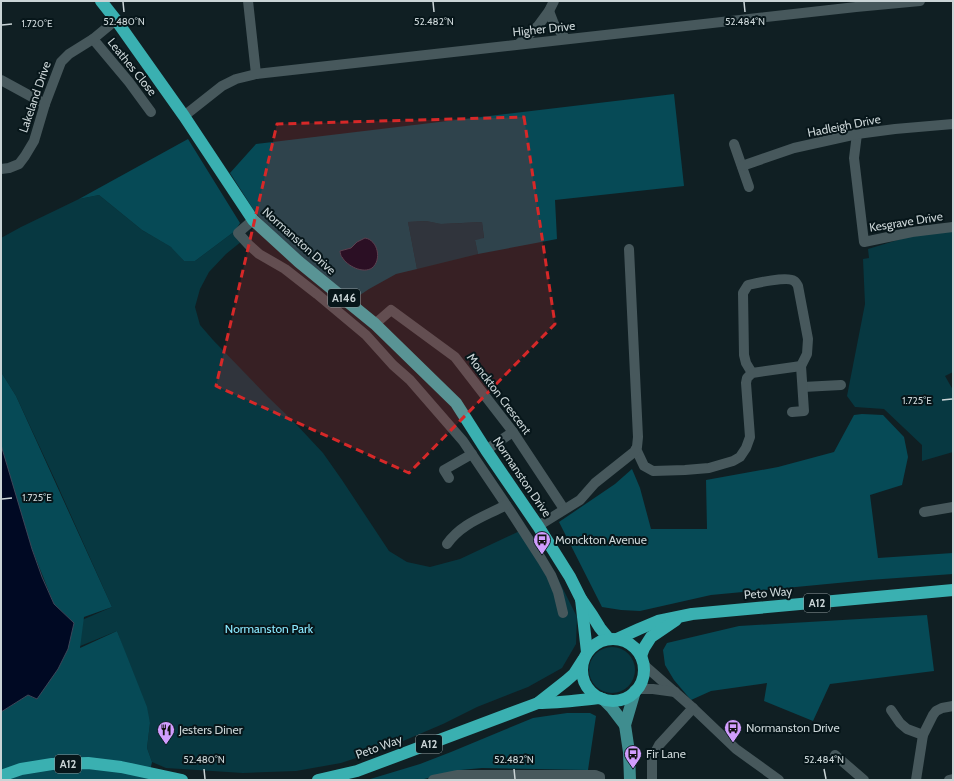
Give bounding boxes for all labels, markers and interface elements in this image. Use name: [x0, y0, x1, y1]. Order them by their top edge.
text: 52.480°N: [103, 15, 145, 28]
text: 52.482°N: [414, 15, 454, 28]
text: 52.484°N: [725, 15, 765, 28]
text: 1.720°E: [21, 17, 53, 30]
street label: Higher Drive: [512, 18, 576, 39]
street label: Leathes Close: [105, 35, 160, 99]
street label: Lakeland Drive: [15, 59, 54, 135]
street label: Hadleigh Drive: [806, 111, 882, 140]
street label: Normanston Drive: [260, 204, 339, 278]
street label: Kesgrave Drive: [868, 208, 944, 235]
road number: A146: [328, 289, 360, 307]
street label: Monckton Crescent: [464, 350, 535, 437]
text: 1.725°E: [902, 394, 932, 407]
street label: Normanston Drive: [490, 434, 555, 520]
text: 1.725°E: [22, 491, 52, 504]
bus stop icon: Monckton Avenue: [532, 530, 552, 555]
place label: Monckton Avenue: [555, 532, 647, 547]
street label: Peto Way: [743, 583, 793, 602]
road number: A12: [804, 594, 830, 612]
park label: Normanston Park: [225, 621, 314, 636]
bus stop icon: Normanston Drive: [723, 718, 743, 743]
restaurant icon: Jesters Diner: [156, 720, 176, 745]
place label: Normanston Drive: [746, 720, 840, 735]
place label: Jesters Diner: [178, 722, 243, 737]
street label: Peto Way: [353, 731, 404, 762]
road number: A12: [416, 735, 442, 753]
bus stop icon: Fir Lane: [623, 744, 643, 769]
place label: Fir Lane: [646, 746, 686, 761]
text: 52.480°N: [183, 753, 225, 766]
text: 52.482°N: [494, 753, 534, 766]
text: 52.484°N: [804, 753, 844, 766]
road number: A12: [55, 755, 81, 773]

